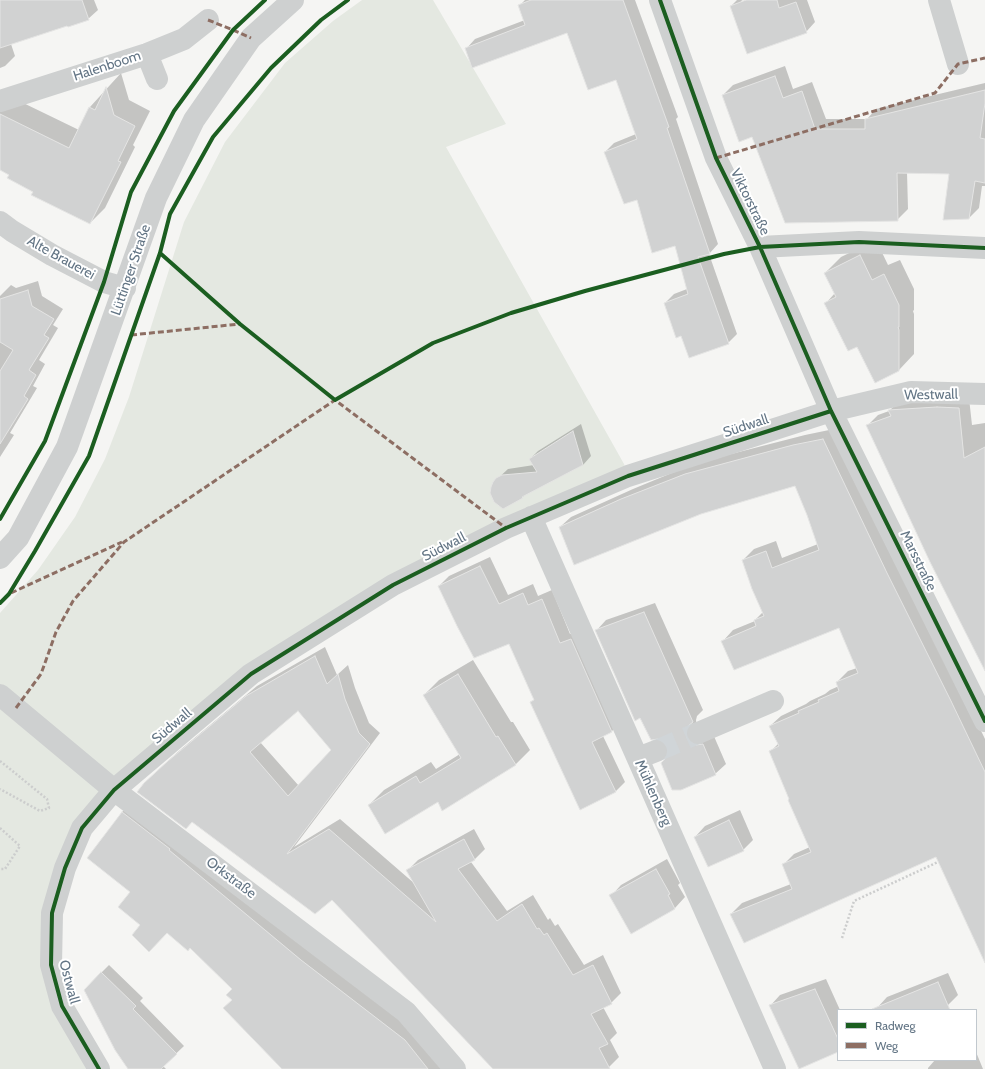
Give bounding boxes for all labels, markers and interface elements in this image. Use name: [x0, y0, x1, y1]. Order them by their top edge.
street label: Halenboom: [71, 47, 143, 85]
street label: Viktorstraße: [727, 166, 773, 238]
street label: Lüttinger Straße: [108, 222, 154, 318]
street label: Alte Brauerei: [24, 232, 98, 284]
street label: Westwall: [904, 386, 958, 404]
street label: Südwall: [721, 411, 771, 441]
street label: Marsstraße: [896, 528, 940, 594]
street label: Südwall: [419, 529, 469, 565]
street label: Südwall: [149, 705, 195, 747]
street label: Mühlenberg: [631, 757, 675, 829]
street label: Orkstraße: [203, 854, 259, 902]
street label: Ostwall: [55, 958, 83, 1006]
legend: [837, 1009, 977, 1061]
text: Radweg: [875, 1018, 915, 1033]
text: Weg: [875, 1038, 898, 1053]

